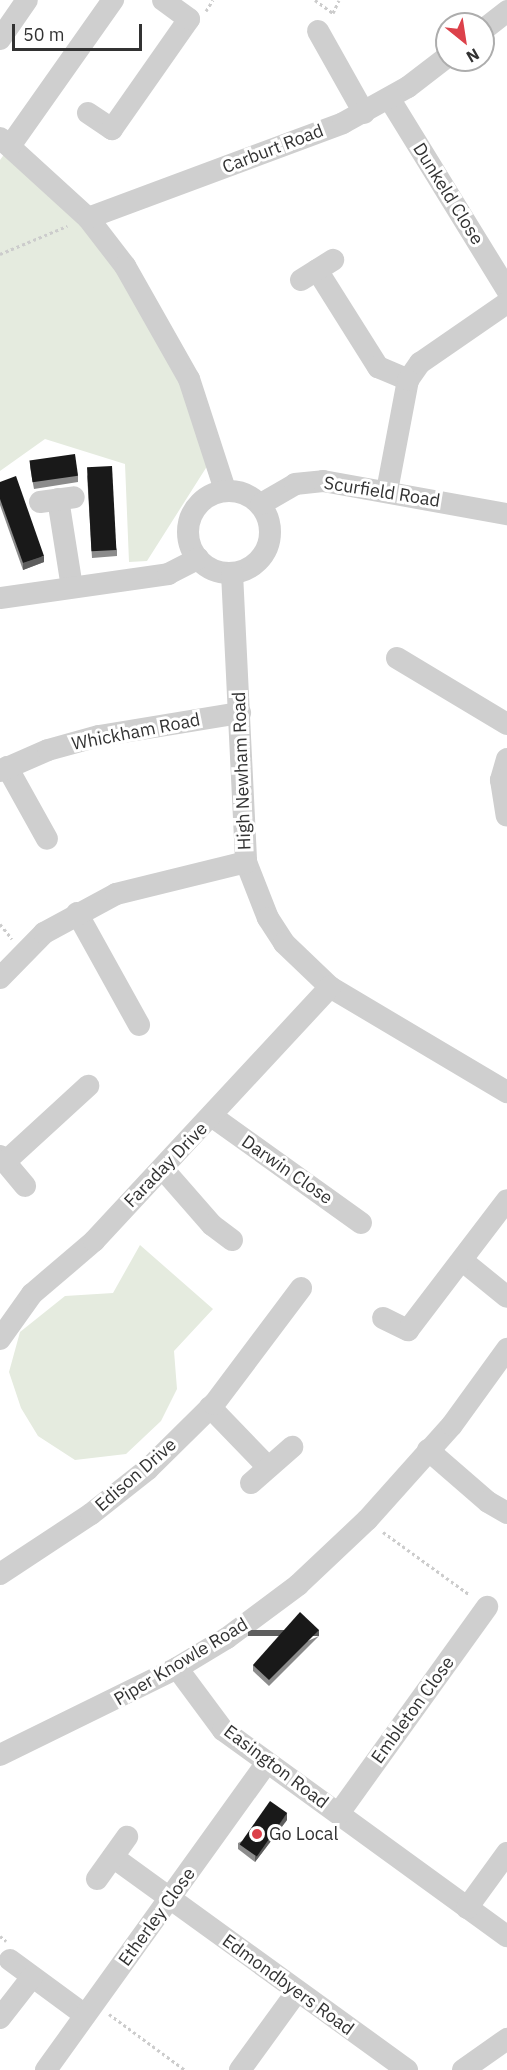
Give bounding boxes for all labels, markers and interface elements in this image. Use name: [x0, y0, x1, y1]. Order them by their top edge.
scale bar: [15, 12, 146, 50]
north arrow: [435, 12, 495, 72]
text: 50 m: [23, 23, 65, 46]
text: N: [463, 44, 483, 67]
street label: Carburt Road: [219, 120, 327, 178]
street label: Dunkeld Close: [408, 139, 488, 249]
street label: Scurfield Road: [322, 472, 442, 512]
street label: High Newham Road: [228, 691, 256, 851]
street label: Whickham Road: [70, 709, 202, 755]
street label: Faraday Drive: [120, 1118, 212, 1212]
street label: Darwin Close: [237, 1131, 337, 1209]
street label: Edison Drive: [91, 1434, 181, 1516]
street label: Piper Knowle Road: [110, 1614, 252, 1710]
street label: Embleton Close: [367, 1652, 459, 1768]
street label: Easington Road: [219, 1721, 333, 1813]
place label: Go Local: [269, 1823, 338, 1845]
marker: Go Local: [250, 1827, 264, 1841]
street label: Etherley Close: [114, 1864, 200, 1970]
street label: Edmondbyers Road: [218, 1930, 358, 2040]

